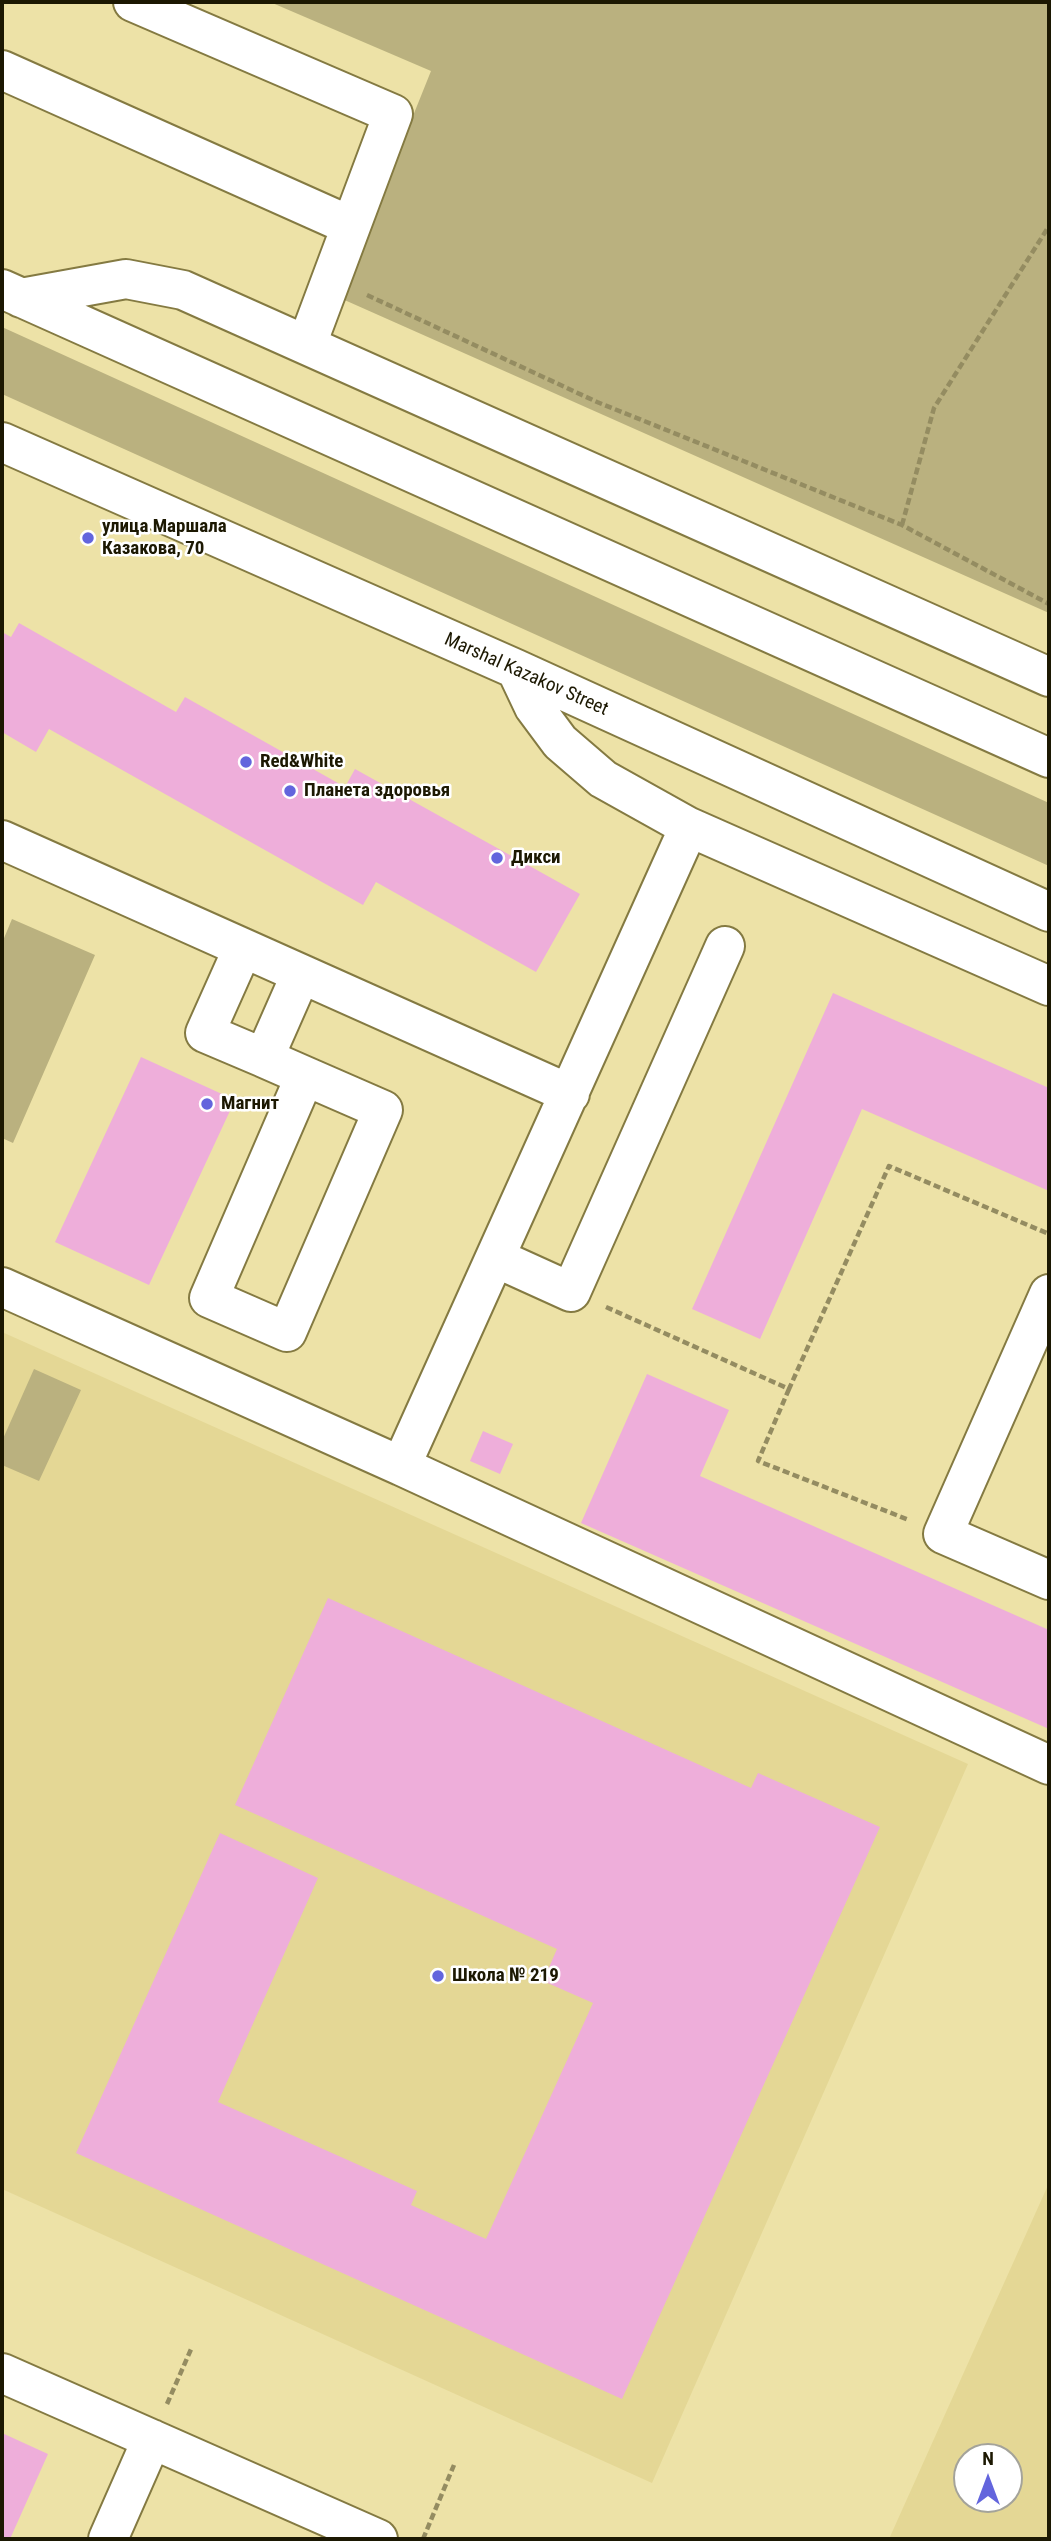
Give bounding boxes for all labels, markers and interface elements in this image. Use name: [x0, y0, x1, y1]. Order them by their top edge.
place label: улица Маршала Казакова, 70: [102, 516, 227, 560]
marker: улица Маршала Казакова, 70: [80, 530, 96, 546]
street label: Marshal Kazakov Street: [441, 629, 611, 721]
place label: Red&White: [260, 751, 343, 773]
marker: Red&White: [238, 754, 254, 770]
place label: Планета здоровья: [304, 780, 450, 802]
marker: Планета здоровья: [282, 783, 298, 799]
place label: Дикси: [511, 847, 561, 869]
marker: Дикси: [489, 850, 505, 866]
place label: Магнит: [221, 1093, 279, 1115]
marker: Магнит: [199, 1096, 215, 1112]
place label: Школа № 219: [452, 1965, 559, 1987]
marker: Школа № 219: [430, 1968, 446, 1984]
north arrow: [953, 2443, 1023, 2513]
text: N: [982, 2447, 994, 2470]

